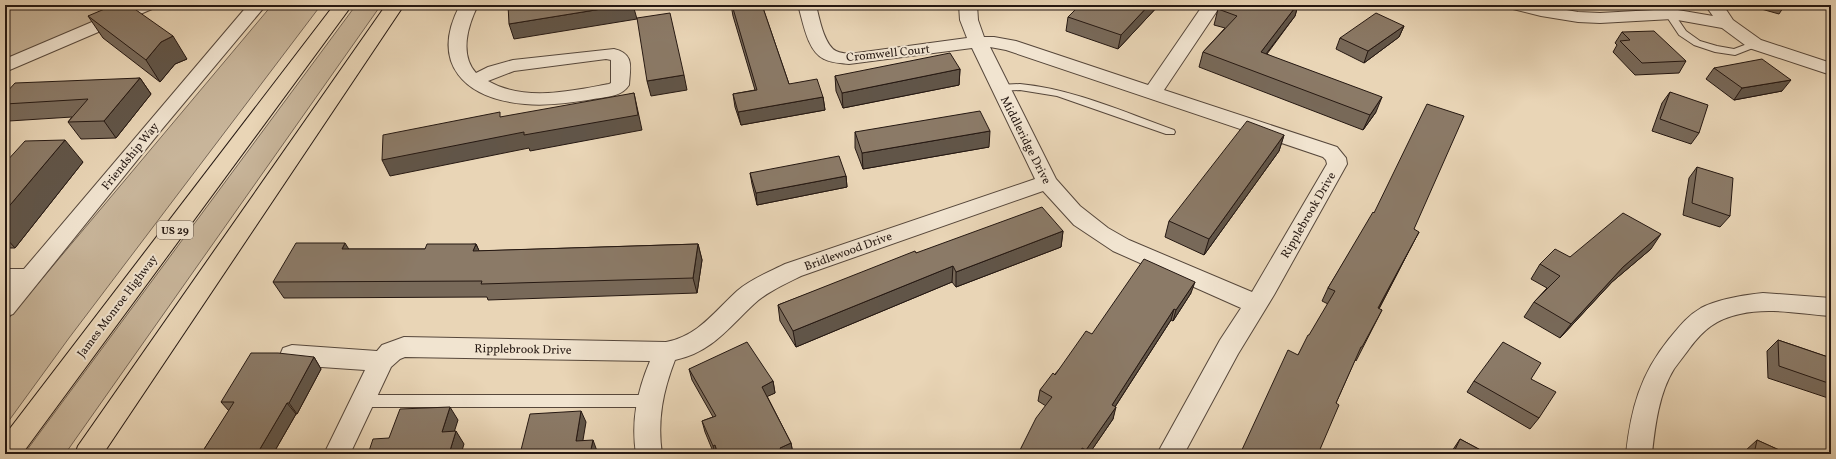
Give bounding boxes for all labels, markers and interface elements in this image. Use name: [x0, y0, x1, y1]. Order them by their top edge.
street label: Cromwell Court: [845, 42, 931, 66]
street label: Middleridge Drive: [996, 94, 1054, 187]
street label: Friendship Way: [99, 119, 163, 194]
street label: Ripplebrook Drive: [1278, 169, 1340, 262]
road number: US 29: [157, 221, 193, 239]
street label: Bridlewood Drive: [802, 229, 895, 275]
street label: James Monroe Highway: [74, 252, 162, 361]
street label: Ripplebrook Drive: [474, 341, 572, 359]

